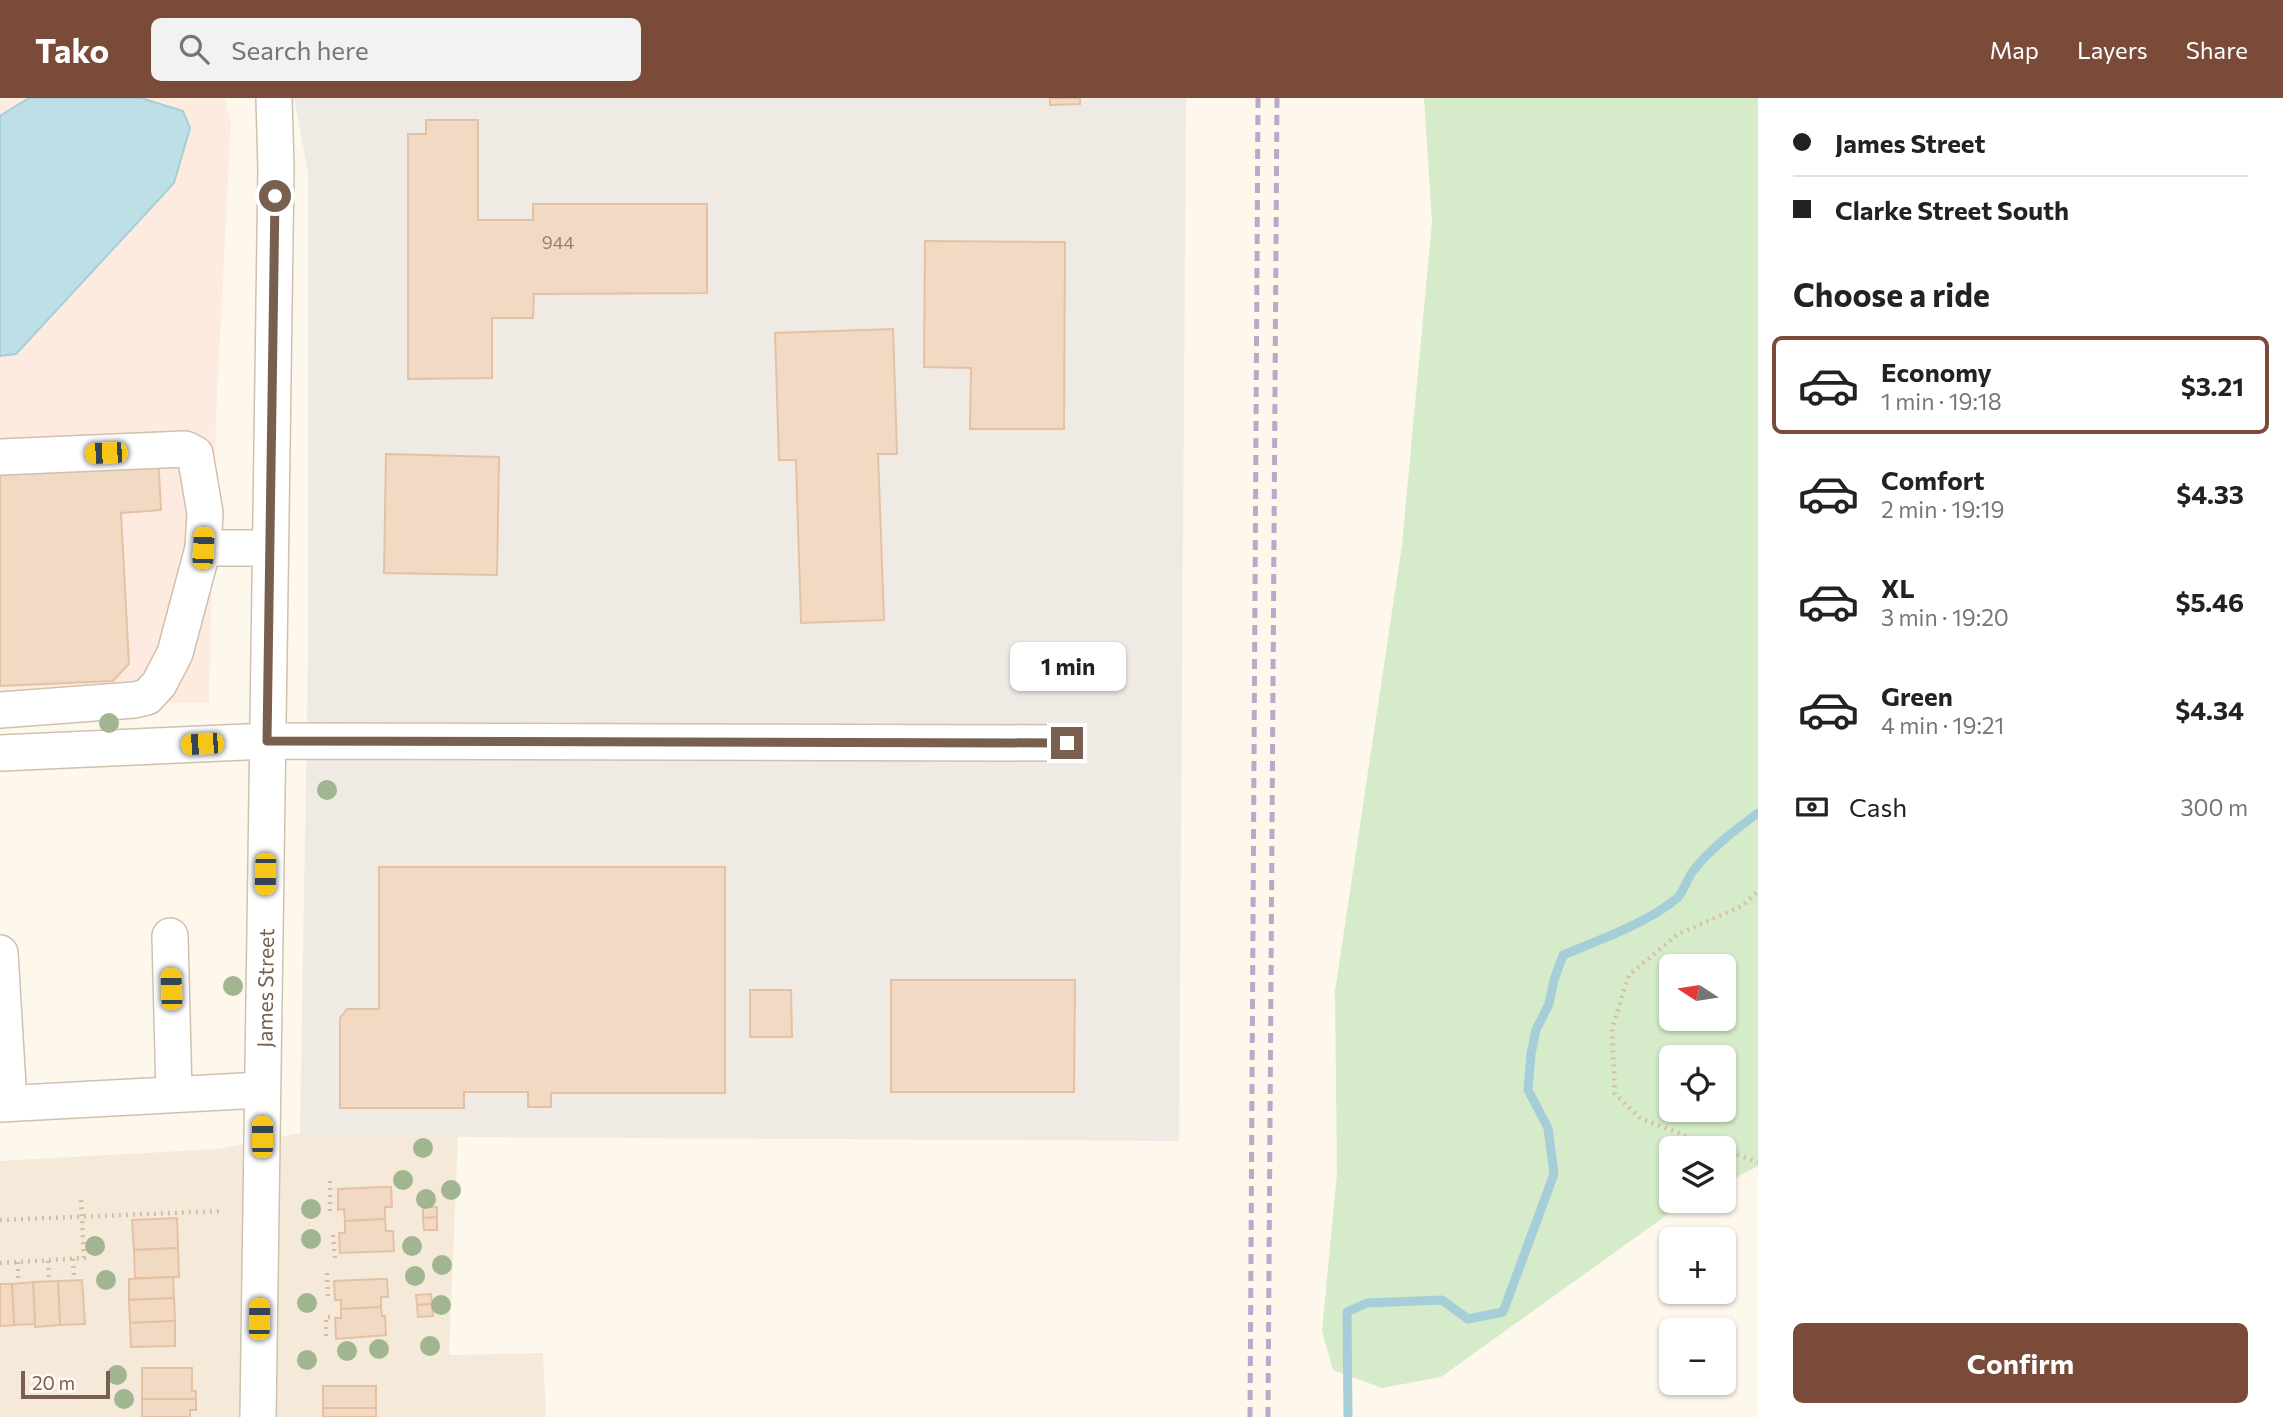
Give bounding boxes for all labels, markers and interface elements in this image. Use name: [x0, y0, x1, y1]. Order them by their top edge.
search box: [151, 18, 641, 81]
text: Tako: [35, 29, 109, 70]
icon: search: [175, 30, 213, 68]
text: Search here: [231, 34, 369, 65]
text: Map: [1990, 35, 2039, 64]
text: Layers: [2077, 35, 2148, 64]
text: Share: [2186, 35, 2248, 64]
text: James Street: [1835, 127, 1985, 158]
route start: [259, 180, 291, 212]
text: Clarke Street South: [1835, 194, 2069, 225]
house number: 944: [542, 231, 574, 253]
text: Choose a ride: [1793, 274, 1990, 314]
icon: car: [1797, 354, 1860, 417]
text: Economy: [1881, 356, 1992, 387]
text: $3.21: [2181, 370, 2244, 401]
text: 1 min · 19:18: [1881, 387, 2002, 415]
car: [85, 442, 128, 464]
icon: car: [1797, 462, 1860, 525]
text: Comfort: [1881, 464, 1984, 495]
text: $4.33: [2176, 478, 2244, 509]
text: 2 min · 19:19: [1881, 495, 2005, 523]
car: [192, 526, 215, 570]
icon: car: [1797, 570, 1860, 633]
text: XL: [1881, 572, 1915, 603]
text: $5.46: [2176, 586, 2244, 617]
text: 3 min · 19:20: [1881, 603, 2009, 631]
callout: 1 min: [1009, 642, 1125, 690]
text: 1 min: [1041, 652, 1095, 680]
icon: car: [1797, 678, 1860, 741]
text: Green: [1881, 680, 1953, 711]
text: $4.34: [2175, 694, 2244, 725]
text: 4 min · 19:21: [1881, 711, 2004, 739]
route end: [1051, 727, 1083, 759]
car: [181, 732, 224, 756]
icon: cash: [1793, 788, 1831, 826]
text: Cash: [1849, 791, 1907, 822]
text: 300 m: [2180, 793, 2248, 821]
car: [255, 853, 276, 895]
street label: James Street: [251, 928, 278, 1048]
north arrow: [1659, 954, 1736, 1031]
map controls: [1659, 954, 1736, 1395]
car: [160, 968, 183, 1010]
button: locate: [1659, 1045, 1736, 1122]
car: [252, 1116, 273, 1158]
button: layers: [1659, 1136, 1736, 1213]
button: +: [1659, 1227, 1736, 1304]
car: [249, 1298, 270, 1340]
button: −: [1659, 1318, 1736, 1395]
button: Confirm: [1793, 1323, 2248, 1403]
scale bar: [21, 1368, 110, 1400]
text: 20 m: [32, 1371, 75, 1394]

